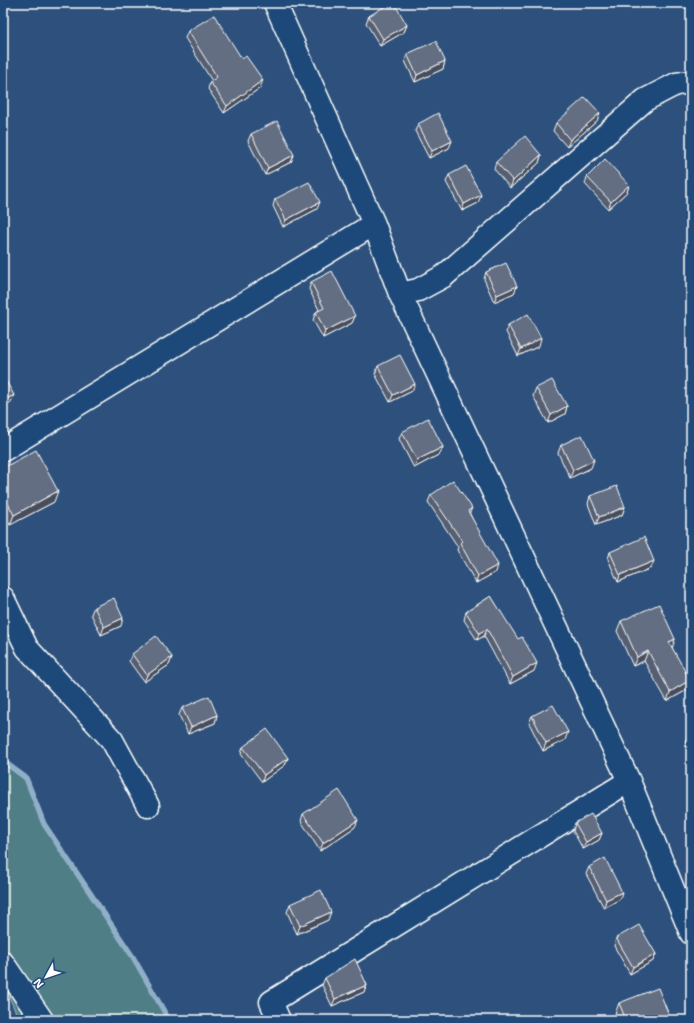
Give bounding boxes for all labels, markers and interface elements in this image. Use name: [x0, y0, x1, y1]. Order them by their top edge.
north arrow: [26, 957, 66, 997]
text: N: [30, 975, 47, 991]

